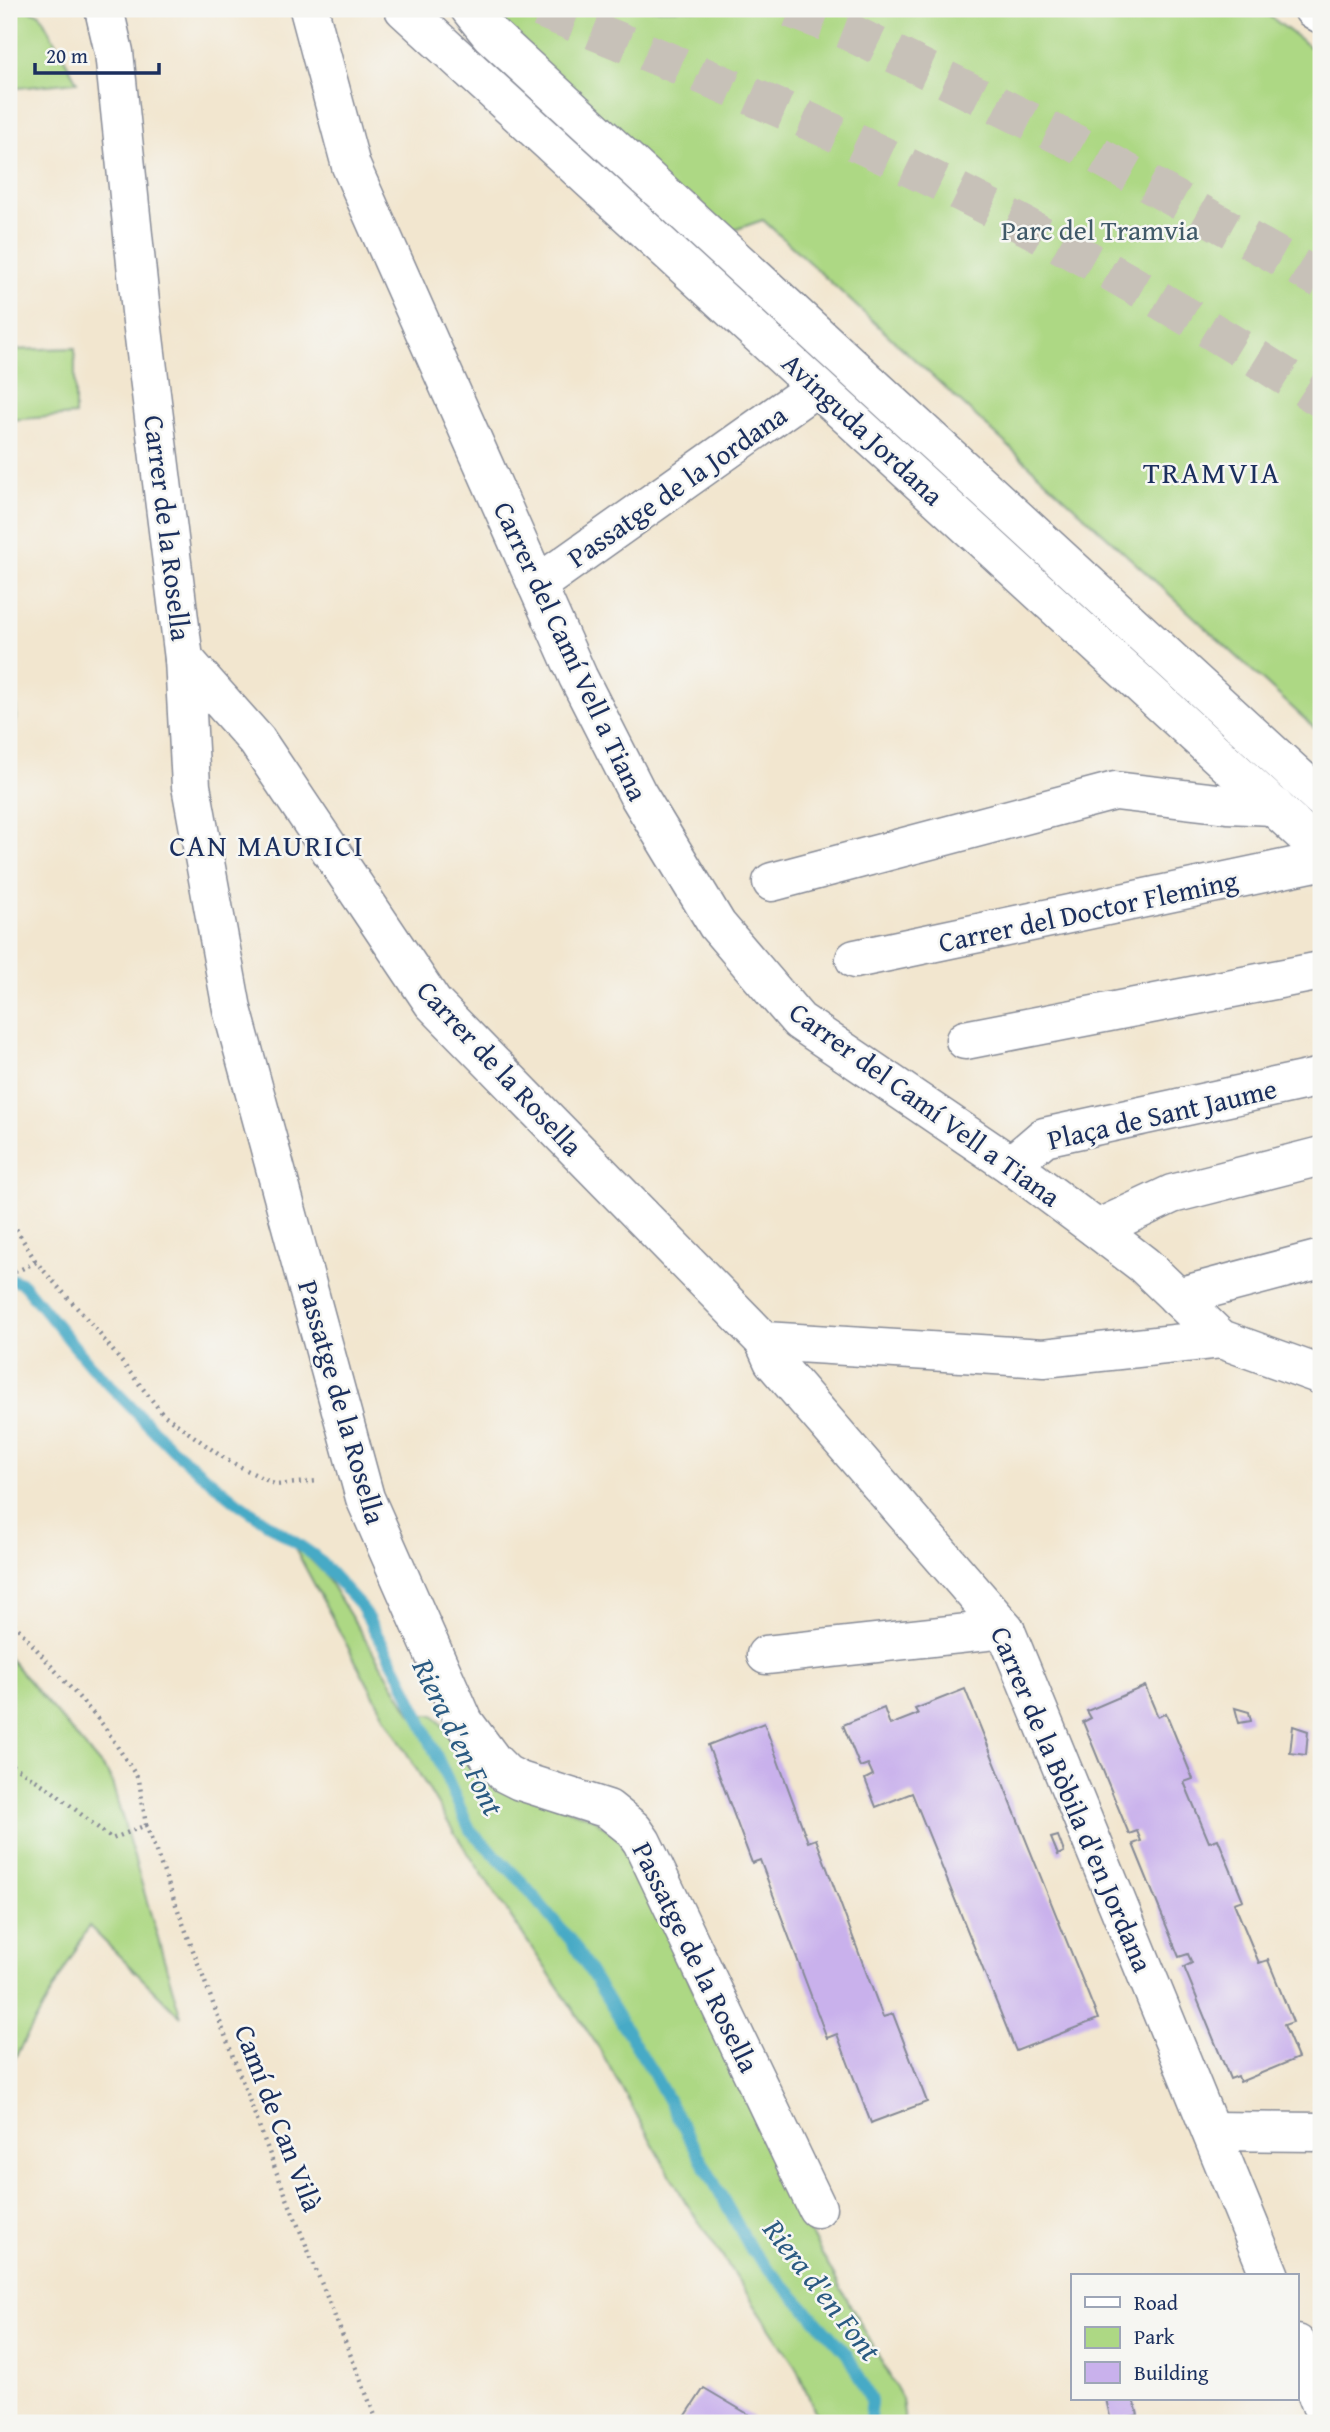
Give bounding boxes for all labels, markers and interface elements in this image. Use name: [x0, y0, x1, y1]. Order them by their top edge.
scale bar: [35, 32, 159, 76]
text: 20 m: [46, 40, 88, 71]
park label: Parc del Tramvia: [1001, 209, 1200, 250]
street label: Avinguda Jordana: [773, 343, 954, 515]
street label: Passatge de la Jordana: [559, 394, 796, 577]
street label: Carrer de la Rosella: [134, 413, 203, 644]
district label: TRAMVIA: [1143, 450, 1281, 494]
street label: Carrer del Camí Vell a Tiana: [484, 494, 659, 808]
district label: CAN MAURICI: [169, 823, 365, 867]
street label: Carrer del Doctor Fleming: [935, 859, 1241, 962]
street label: Carrer de la Rosella: [408, 971, 593, 1165]
street label: Carrer del Camí Vell a Tiana: [781, 991, 1070, 1217]
street label: Plaça de Sant Jaume: [1043, 1067, 1281, 1160]
street label: Passatge de la Rosella: [288, 1275, 397, 1529]
street label: Carrer de la Bòbila d'en Jordana: [981, 1620, 1164, 1979]
water label: Riera d'en Font: [401, 1650, 516, 1823]
street label: Passatge de la Rosella: [623, 1835, 770, 2080]
street label: Camí de Can Vilà: [225, 2018, 334, 2218]
water label: Riera d'en Font: [753, 2208, 893, 2370]
legend: [1071, 2274, 1298, 2400]
text: Road: [1134, 2287, 1179, 2318]
text: Park: [1134, 2321, 1175, 2352]
text: Building: [1134, 2357, 1209, 2388]

